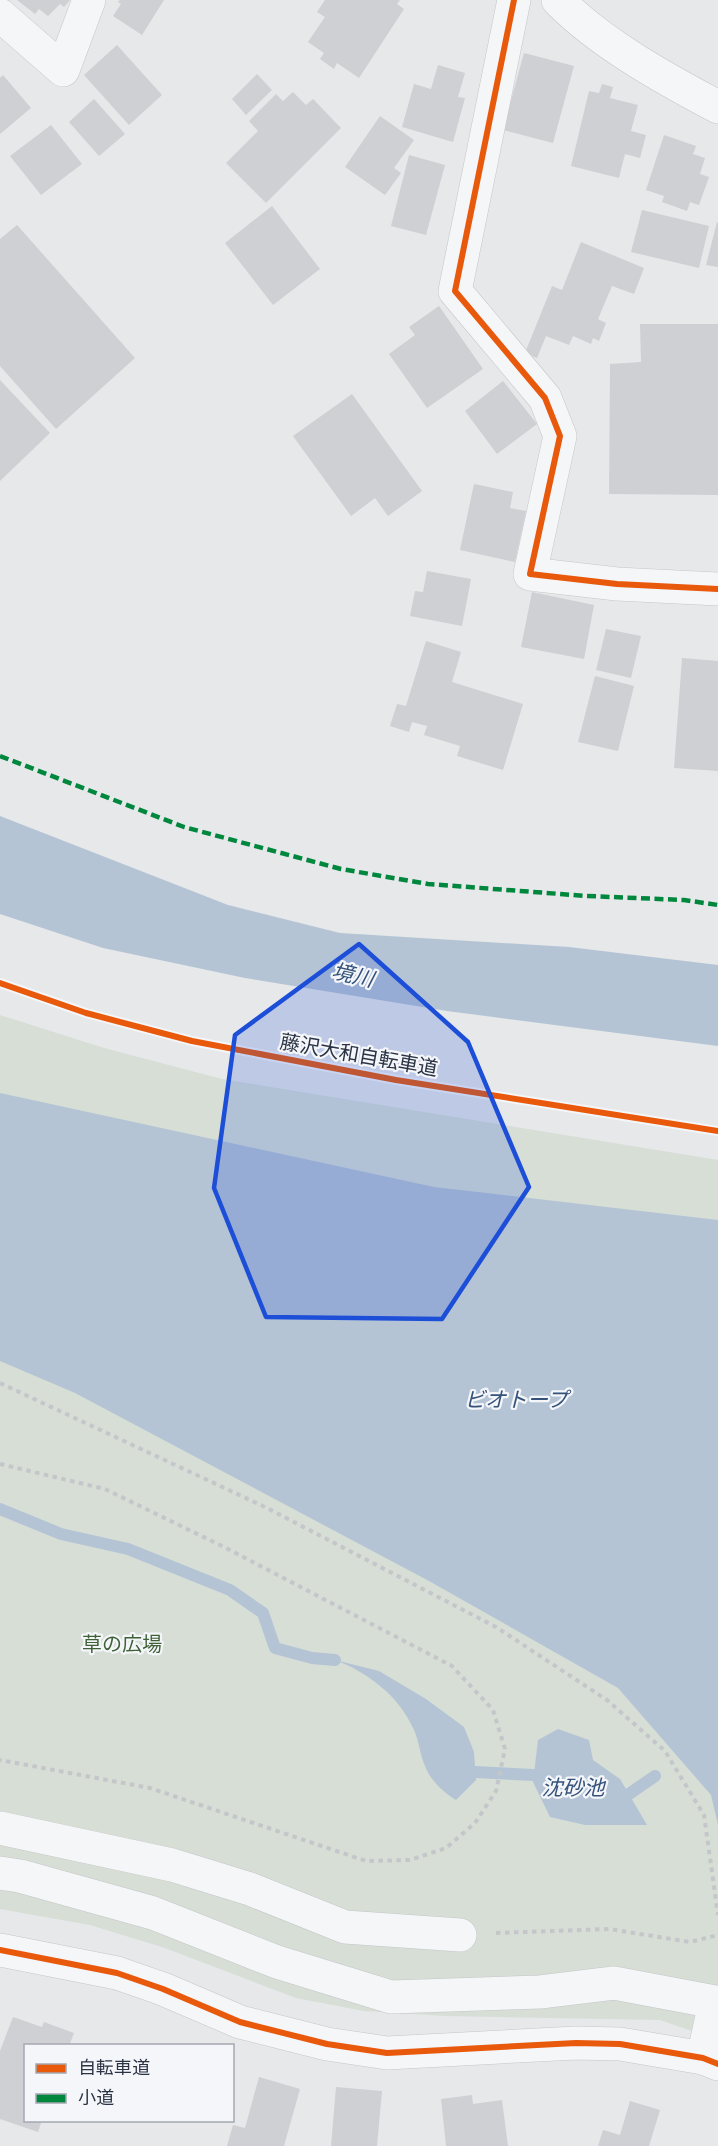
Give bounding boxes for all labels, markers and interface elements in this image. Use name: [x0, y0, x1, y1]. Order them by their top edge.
water label: 境川: [330, 958, 378, 992]
street label: 藤沢大和自転車道: [278, 1029, 440, 1081]
water label: ビオトープ: [464, 1387, 572, 1412]
park label: 草の広場: [82, 1632, 162, 1656]
water label: 沈砂池: [542, 1775, 606, 1800]
legend: [24, 2044, 234, 2122]
text: 自転車道: [78, 2057, 150, 2079]
text: 小道: [78, 2087, 114, 2109]

